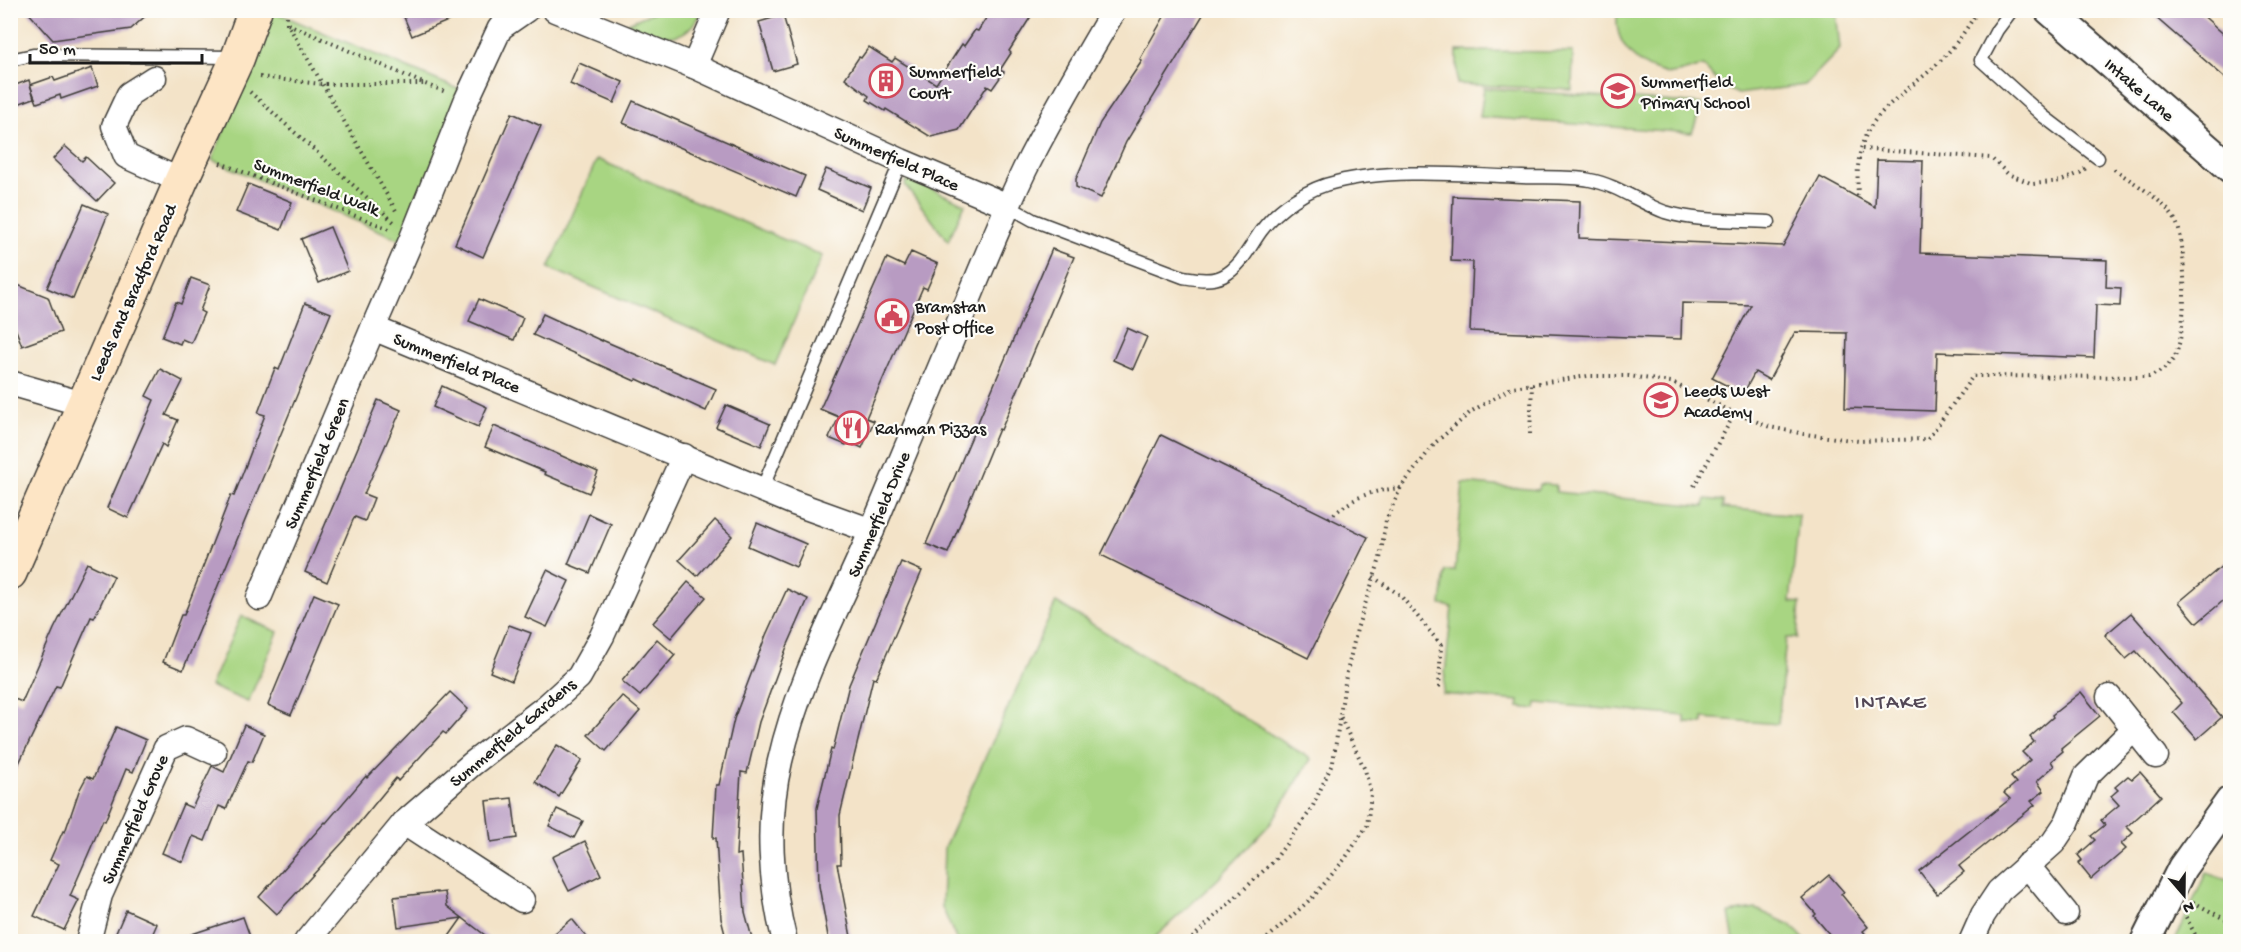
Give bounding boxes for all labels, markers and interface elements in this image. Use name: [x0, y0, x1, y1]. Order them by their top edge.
scale bar: [30, 27, 202, 65]
text: 50 m: [39, 40, 76, 61]
street label: Intake Lane: [2099, 55, 2178, 128]
building icon: Summerfield Court: [868, 63, 904, 99]
place label: Summerfield Court: [909, 63, 1002, 105]
school or university icon: Summerfield Primary School: [1600, 73, 1636, 109]
place label: Summerfield Primary School: [1640, 73, 1750, 115]
street label: Summerfield Place: [830, 123, 962, 198]
street label: Summerfield Walk: [250, 155, 384, 223]
street label: Leeds and Bradford Road: [86, 200, 183, 385]
public building icon: Bramstan Post Office: [874, 298, 910, 334]
place label: Bramstan Post Office: [914, 298, 994, 340]
street label: Summerfield Place: [390, 329, 523, 400]
school or university icon: Leeds West Academy: [1643, 382, 1679, 418]
place label: Leeds West Academy: [1684, 382, 1771, 424]
street label: Summerfield Green: [281, 395, 356, 533]
restaurant icon: Rahman Pizzas: [834, 410, 870, 446]
place label: Rahman Pizzas: [875, 420, 987, 441]
street label: Summerfield Drive: [844, 448, 917, 581]
street label: Summerfield Gardens: [446, 674, 582, 793]
district label: INTAKE: [1855, 692, 1927, 717]
street label: Summerfield Grove: [98, 751, 175, 888]
north arrow: [2154, 865, 2214, 925]
text: N: [2179, 895, 2196, 917]

